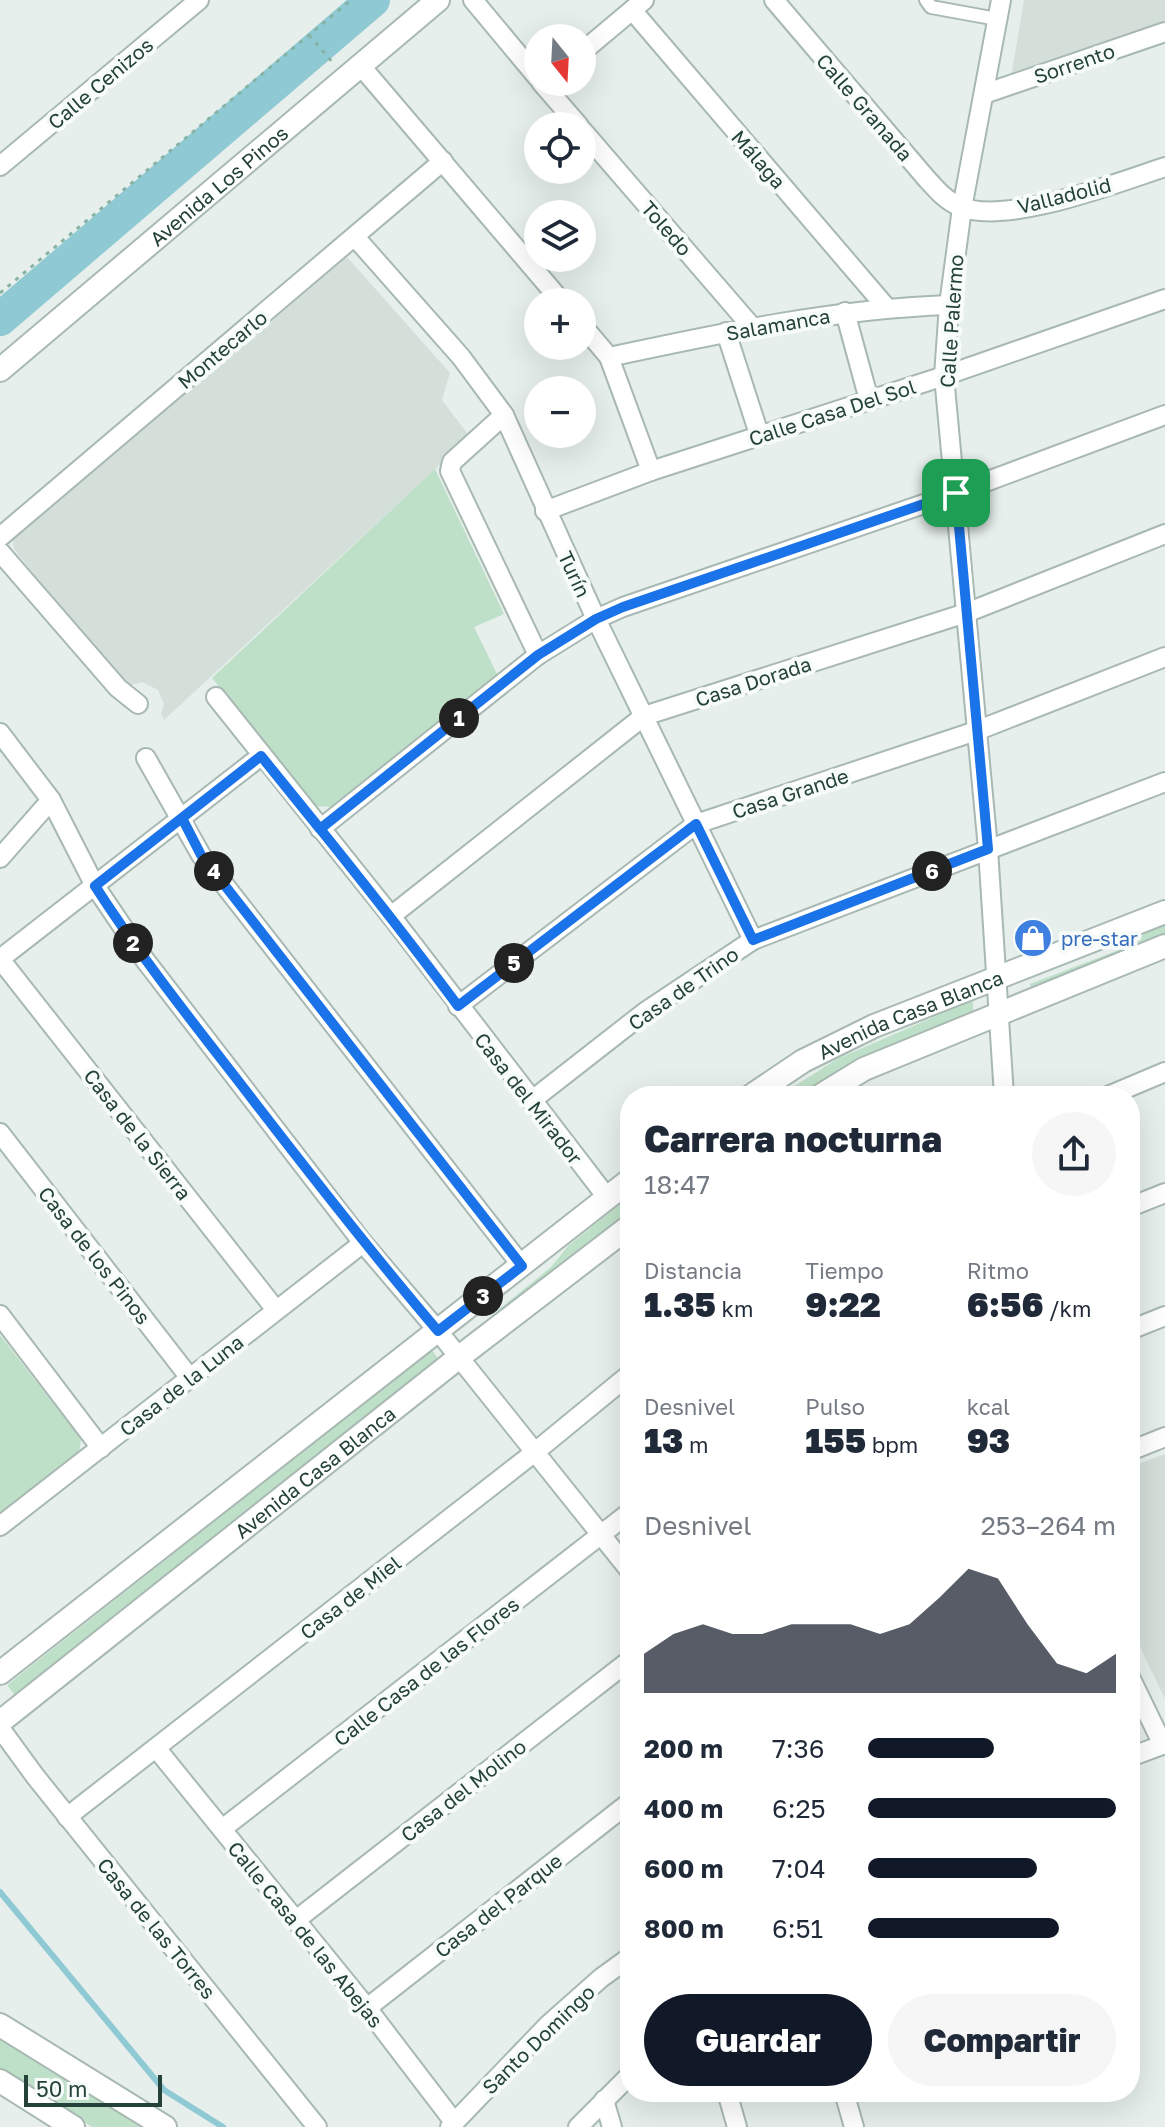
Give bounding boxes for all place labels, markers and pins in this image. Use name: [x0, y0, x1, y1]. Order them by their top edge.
pin: [922, 459, 990, 527]
pin: 1: [439, 698, 479, 738]
pin: 4: [194, 851, 234, 891]
pin: 6: [912, 851, 952, 891]
shop icon: pre-star: [1012, 917, 1054, 959]
pin: 2: [113, 923, 153, 963]
place label: pre-star: [1061, 926, 1138, 950]
pin: 5: [494, 943, 534, 983]
pin: 3: [463, 1276, 503, 1316]

